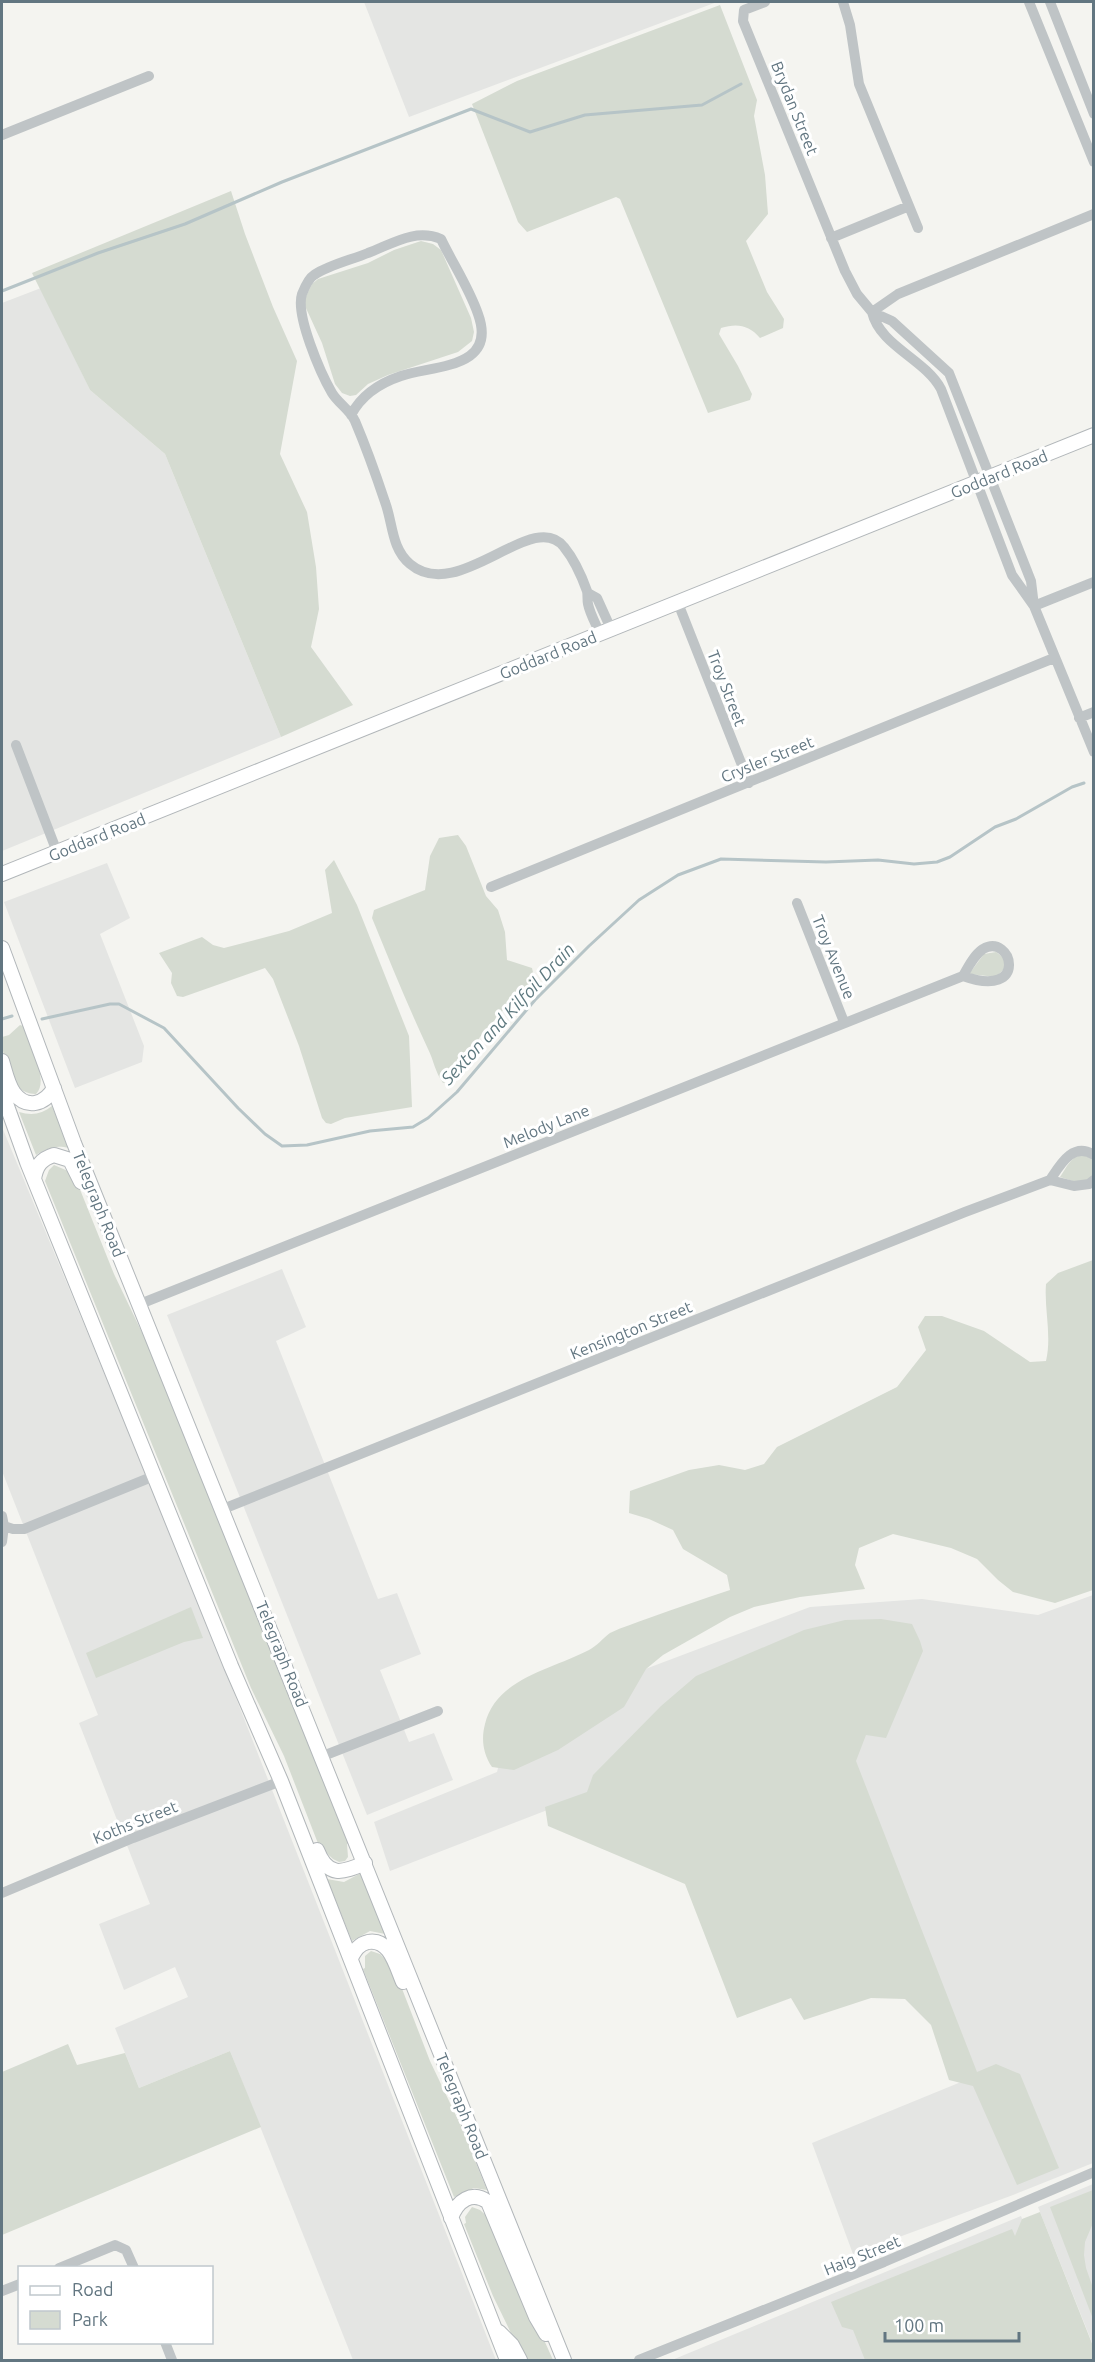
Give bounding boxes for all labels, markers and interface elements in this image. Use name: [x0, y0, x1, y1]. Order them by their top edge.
street label: Brydan Street: [768, 59, 822, 158]
street label: Goddard Road: [948, 446, 1050, 502]
street label: Goddard Road: [497, 627, 599, 683]
street label: Troy Street: [704, 648, 750, 729]
street label: Crysler Street: [718, 732, 817, 786]
street label: Goddard Road: [46, 809, 148, 865]
street label: Troy Avenue: [809, 912, 859, 1002]
water label: Sexton and Kilfoil Drain: [436, 939, 579, 1090]
street label: Melody Lane: [500, 1101, 592, 1151]
street label: Telegraph Road: [70, 1148, 128, 1260]
street label: Kensington Street: [567, 1297, 695, 1363]
street label: Telegraph Road: [253, 1598, 311, 1710]
street label: Koths Street: [90, 1797, 181, 1847]
street label: Telegraph Road: [433, 2050, 491, 2162]
street label: Haig Street: [821, 2231, 903, 2278]
legend: [18, 2266, 213, 2344]
text: Road: [72, 2279, 114, 2299]
scale bar: [885, 2305, 1018, 2343]
text: Park: [72, 2309, 108, 2329]
text: 100 m: [894, 2315, 944, 2335]

